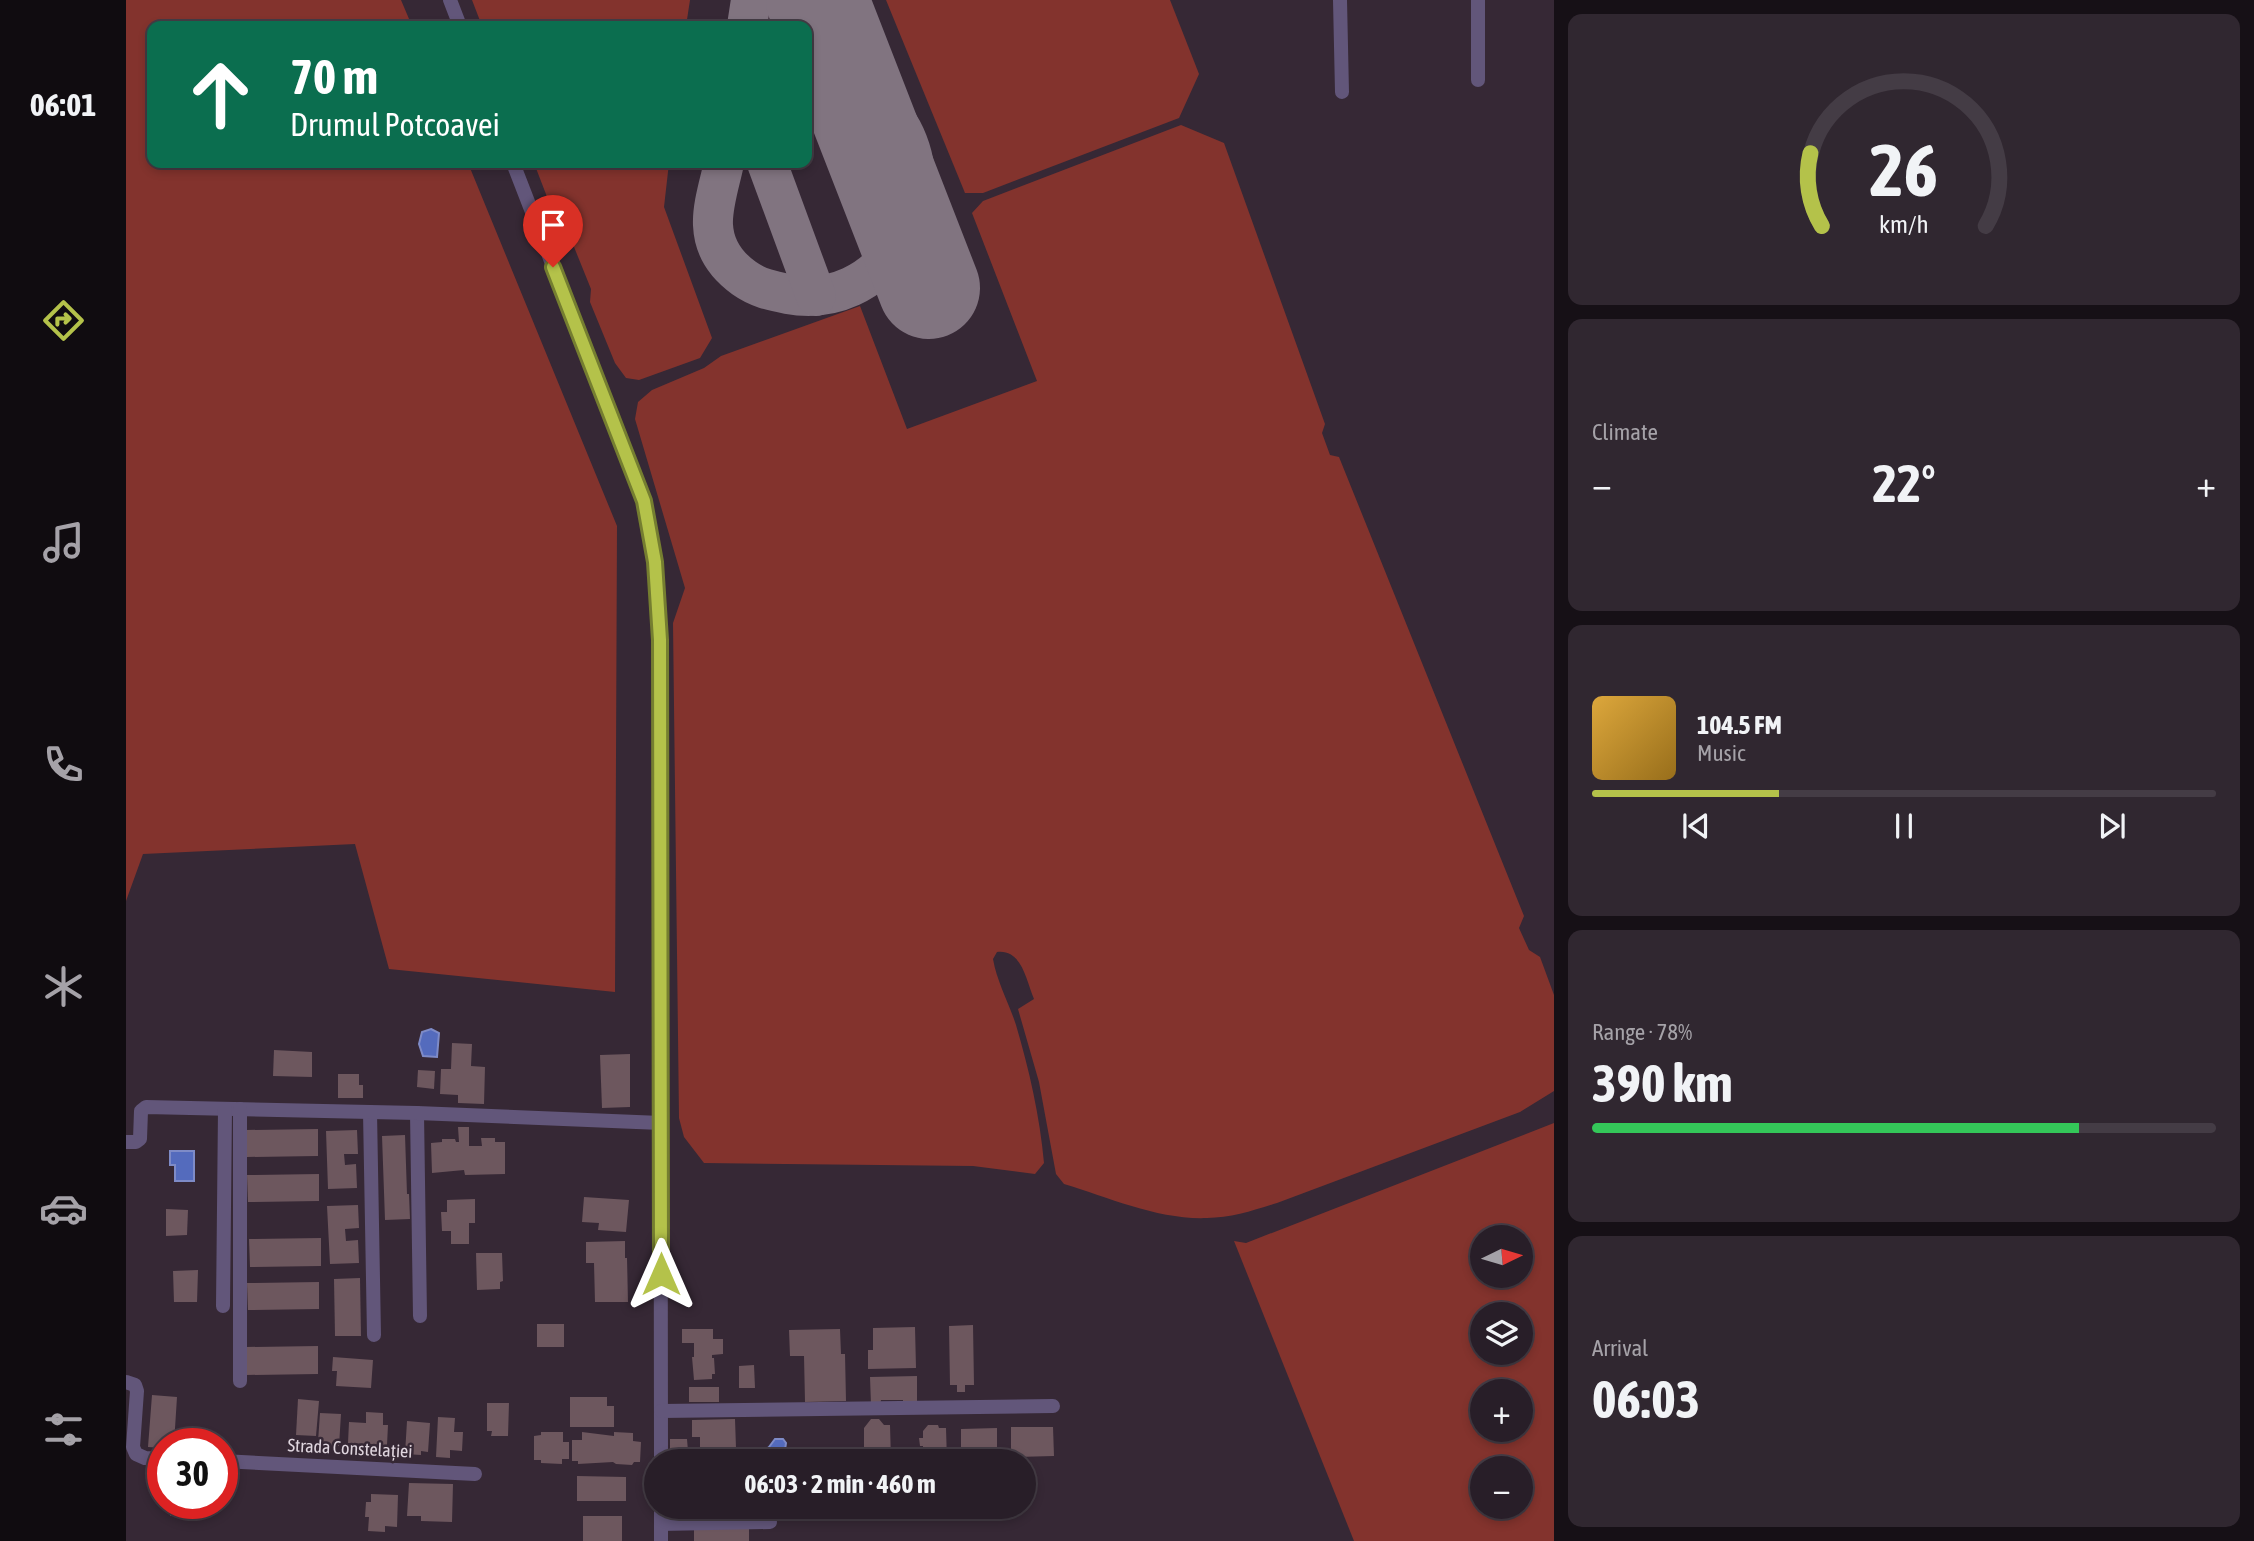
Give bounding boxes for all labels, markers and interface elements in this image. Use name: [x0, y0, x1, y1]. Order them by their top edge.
text: 70 m: [290, 48, 378, 104]
icon: ahead: [175, 49, 266, 140]
text: 06:01: [30, 86, 96, 123]
text: Drumul Potcoavei: [290, 106, 500, 143]
text: 26: [1870, 128, 1938, 211]
pin: [523, 195, 583, 267]
icon: arrive: [534, 206, 572, 244]
text: km/h: [1879, 210, 1929, 238]
icon: directions: [39, 296, 88, 345]
text: Climate: [1592, 419, 1658, 445]
text: 22°: [1872, 453, 1936, 513]
text: −: [1592, 462, 1612, 505]
text: +: [2196, 462, 2216, 505]
icon: music: [39, 518, 88, 567]
text: 104.5 FM: [1697, 710, 1782, 740]
icon: phone: [39, 740, 88, 789]
text: Music: [1697, 740, 1745, 766]
icon: previous: [1677, 807, 1715, 845]
icon: pause: [1885, 807, 1923, 845]
icon: next: [2093, 807, 2131, 845]
icon: climate: [39, 962, 88, 1011]
text: Range · 78%: [1592, 1019, 1692, 1045]
text: 390 km: [1592, 1053, 1733, 1113]
icon: car: [39, 1184, 88, 1233]
north arrow: [1470, 1225, 1533, 1288]
map controls: [1470, 1225, 1533, 1519]
position arrow: [624, 1237, 698, 1311]
button: layers: [1470, 1302, 1533, 1365]
text: Arrival: [1592, 1335, 1648, 1361]
text: 06:03: [1592, 1369, 1700, 1429]
button: +: [1470, 1379, 1533, 1442]
icon: filters: [39, 1405, 88, 1454]
speed limit sign: 30: [147, 1428, 238, 1519]
street label: Strada Constelației: [287, 1434, 413, 1462]
button: −: [1470, 1456, 1533, 1519]
text: 06:03 · 2 min · 460 m: [744, 1469, 936, 1499]

